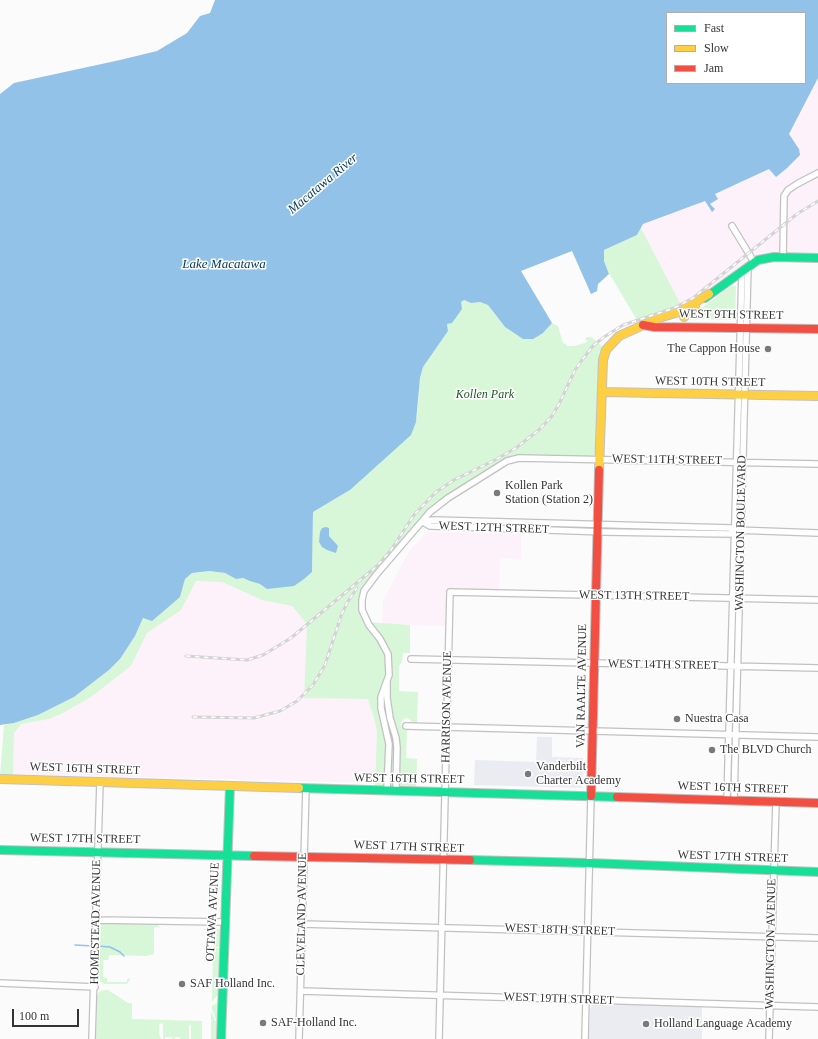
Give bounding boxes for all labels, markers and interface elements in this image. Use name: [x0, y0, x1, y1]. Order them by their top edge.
legend: [666, 12, 806, 84]
text: Fast: [704, 21, 724, 35]
text: Slow: [704, 41, 729, 55]
text: Jam: [704, 61, 723, 75]
water label: Macatawa River: [285, 150, 361, 218]
water label: Lake Macatawa: [182, 257, 266, 273]
street label: WEST 9TH STREET: [679, 307, 783, 323]
place label: The Cappon House: [667, 342, 760, 356]
marker: The Cappon House: [763, 344, 773, 354]
street label: WEST 10TH STREET: [655, 374, 765, 390]
park label: Kollen Park: [456, 388, 514, 402]
street label: WEST 11TH STREET: [612, 452, 722, 468]
street label: WASHINGTON BOULEVARD: [732, 455, 750, 611]
place label: Kollen Park Station (Station 2): [505, 479, 593, 507]
marker: Kollen Park Station (Station 2): [492, 488, 502, 498]
street label: WEST 12TH STREET: [438, 519, 550, 537]
street label: WEST 13TH STREET: [579, 588, 689, 604]
street label: VAN RAALTE AVENUE: [574, 624, 590, 748]
street label: HARRISON AVENUE: [439, 651, 455, 763]
street label: WEST 14TH STREET: [608, 657, 718, 673]
place label: Nuestra Casa: [685, 712, 749, 726]
marker: Nuestra Casa: [672, 714, 682, 724]
place label: The BLVD Church: [720, 743, 812, 757]
marker: The BLVD Church: [707, 745, 717, 755]
street label: WEST 16TH STREET: [29, 760, 141, 778]
place label: Vanderbilt Charter Academy: [536, 760, 621, 788]
marker: Vanderbilt Charter Academy: [523, 769, 533, 779]
street label: WEST 16TH STREET: [354, 771, 464, 787]
street label: WEST 16TH STREET: [677, 779, 789, 797]
street label: WEST 17TH STREET: [30, 831, 140, 847]
street label: WEST 17TH STREET: [353, 838, 465, 856]
street label: WEST 17TH STREET: [677, 848, 789, 866]
street label: CLEVELAND AVENUE: [294, 853, 310, 975]
street label: HOMESTEAD AVENUE: [88, 859, 104, 985]
street label: OTTAWA AVENUE: [203, 862, 223, 962]
street label: WASHINGTON AVENUE: [763, 879, 779, 1009]
street label: WEST 18TH STREET: [504, 921, 616, 939]
place label: SAF Holland Inc.: [190, 977, 275, 991]
marker: SAF Holland Inc.: [177, 979, 187, 989]
street label: WEST 19TH STREET: [503, 990, 615, 1008]
scale bar: [14, 1001, 81, 1027]
text: 100 m: [19, 1009, 49, 1023]
place label: SAF-Holland Inc.: [271, 1016, 357, 1030]
place label: Holland Language Academy: [654, 1017, 792, 1031]
marker: SAF-Holland Inc.: [258, 1018, 268, 1028]
marker: Holland Language Academy: [641, 1019, 651, 1029]

